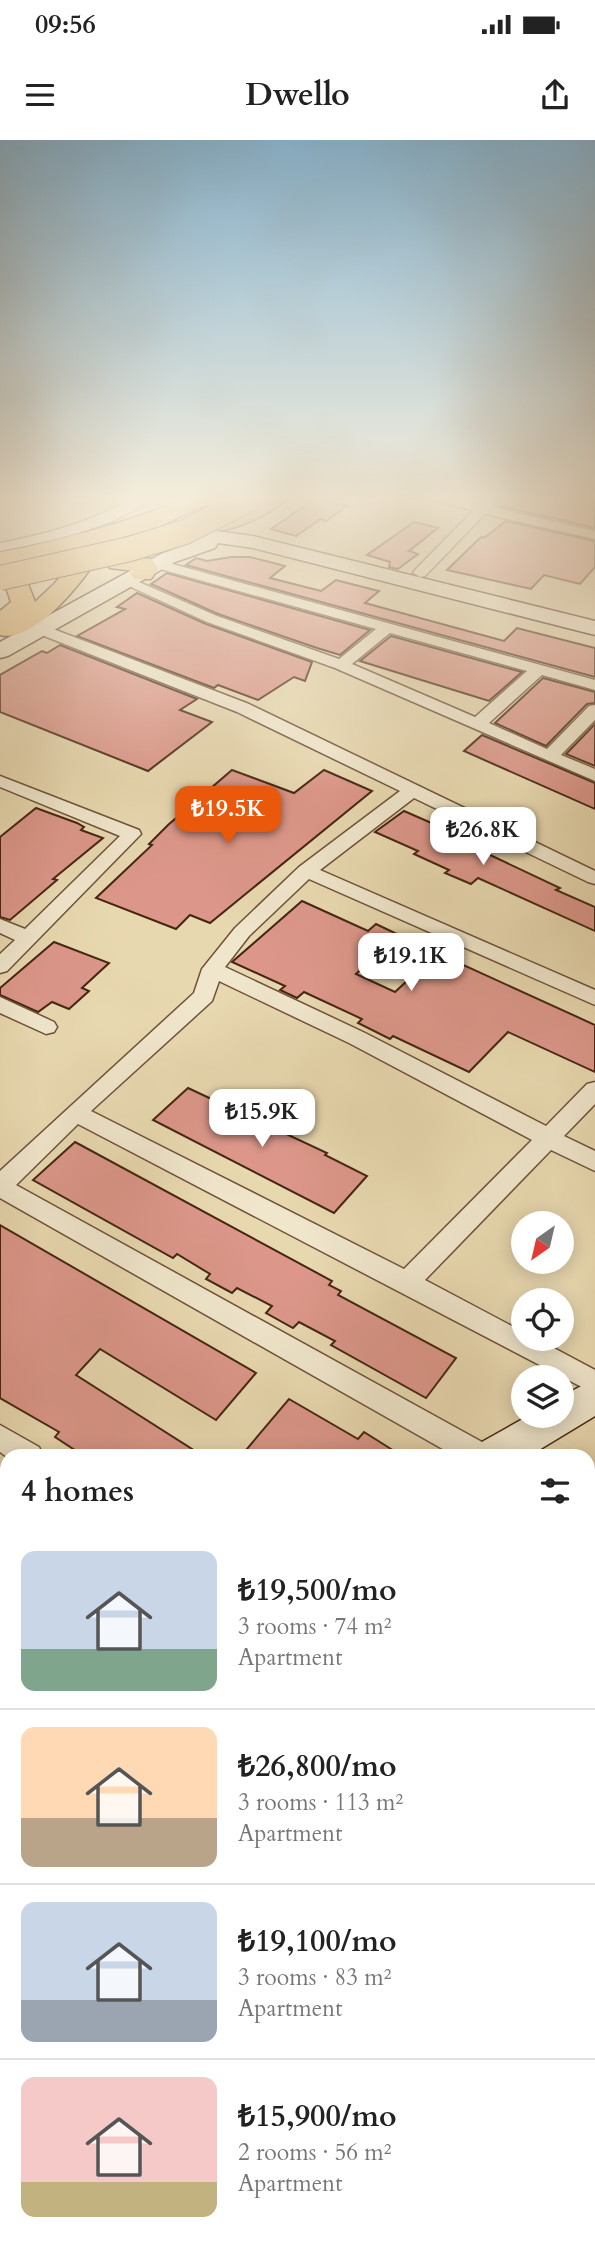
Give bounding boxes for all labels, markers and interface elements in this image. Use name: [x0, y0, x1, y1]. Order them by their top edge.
text: 09:56: [35, 7, 96, 42]
text: Dwello: [245, 73, 350, 117]
icon: menu: [21, 76, 59, 114]
icon: share: [536, 76, 574, 114]
pin: ₺19.5K: [171, 786, 285, 846]
text: ₺19.5K: [191, 793, 265, 824]
pin: ₺26.8K: [426, 808, 540, 867]
text: ₺26.8K: [446, 814, 520, 845]
pin: ₺19.1K: [354, 934, 468, 993]
text: ₺19.1K: [374, 940, 448, 971]
pin: ₺15.9K: [205, 1090, 319, 1149]
text: ₺15.9K: [225, 1096, 299, 1127]
north arrow: [511, 1211, 574, 1274]
map controls: [511, 1211, 574, 1428]
button: locate: [511, 1288, 574, 1351]
button: layers: [511, 1365, 574, 1428]
text: 4 homes: [21, 1471, 134, 1512]
icon: filters: [536, 1472, 574, 1510]
text: ₺19,500/mo: [238, 1570, 397, 1611]
icon: home: [77, 1579, 161, 1663]
text: 3 rooms · 74 m²: [238, 1611, 391, 1642]
text: Apartment: [238, 1642, 342, 1673]
text: ₺26,800/mo: [238, 1746, 397, 1787]
icon: home: [77, 1755, 161, 1839]
text: 3 rooms · 113 m²: [238, 1787, 403, 1818]
text: Apartment: [238, 1818, 342, 1849]
text: ₺19,100/mo: [238, 1921, 397, 1962]
icon: home: [77, 1930, 161, 2014]
text: 3 rooms · 83 m²: [238, 1962, 391, 1993]
text: Apartment: [238, 1993, 342, 2024]
text: ₺15,900/mo: [238, 2096, 397, 2137]
icon: home: [77, 2105, 161, 2189]
text: 2 rooms · 56 m²: [238, 2137, 391, 2168]
text: Apartment: [238, 2168, 342, 2199]

